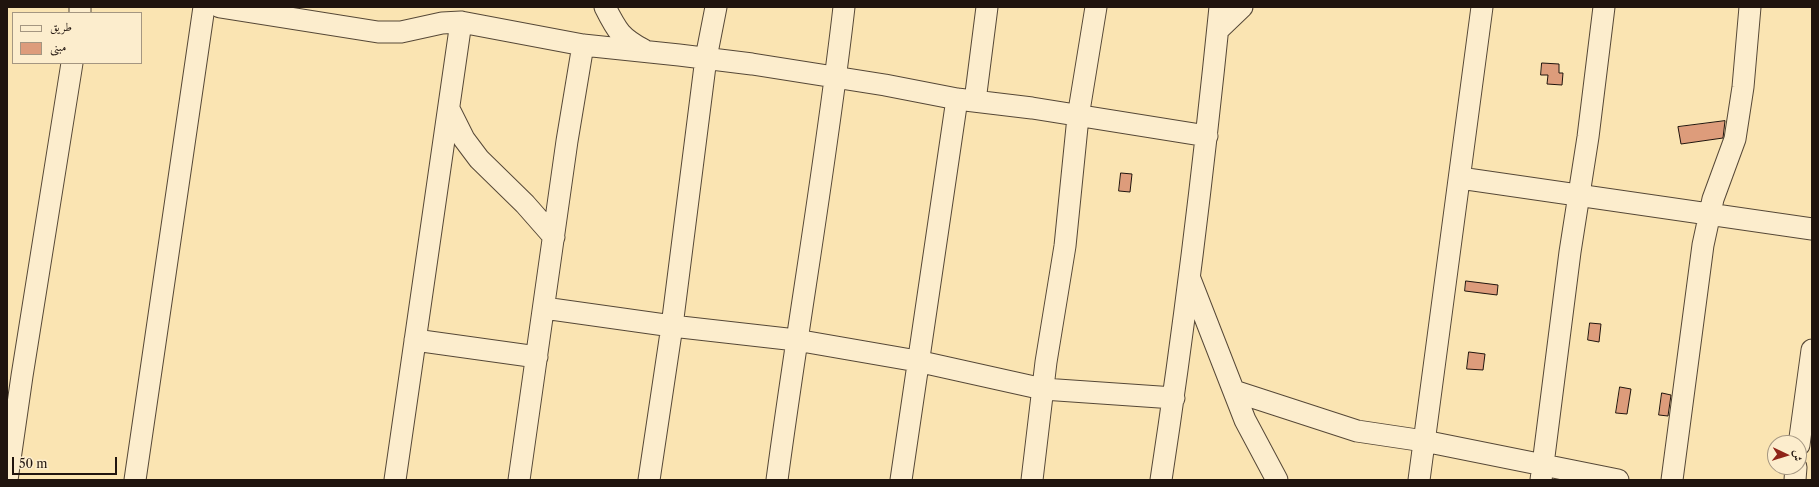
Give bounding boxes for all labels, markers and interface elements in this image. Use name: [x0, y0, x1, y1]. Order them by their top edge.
legend: [12, 12, 142, 64]
text: طريق: [50, 19, 72, 34]
text: مبنى: [50, 39, 66, 54]
north arrow: [1767, 435, 1807, 475]
scale bar: [14, 449, 119, 475]
text: ش: [1791, 450, 1805, 462]
text: 50 m: [19, 456, 48, 471]

